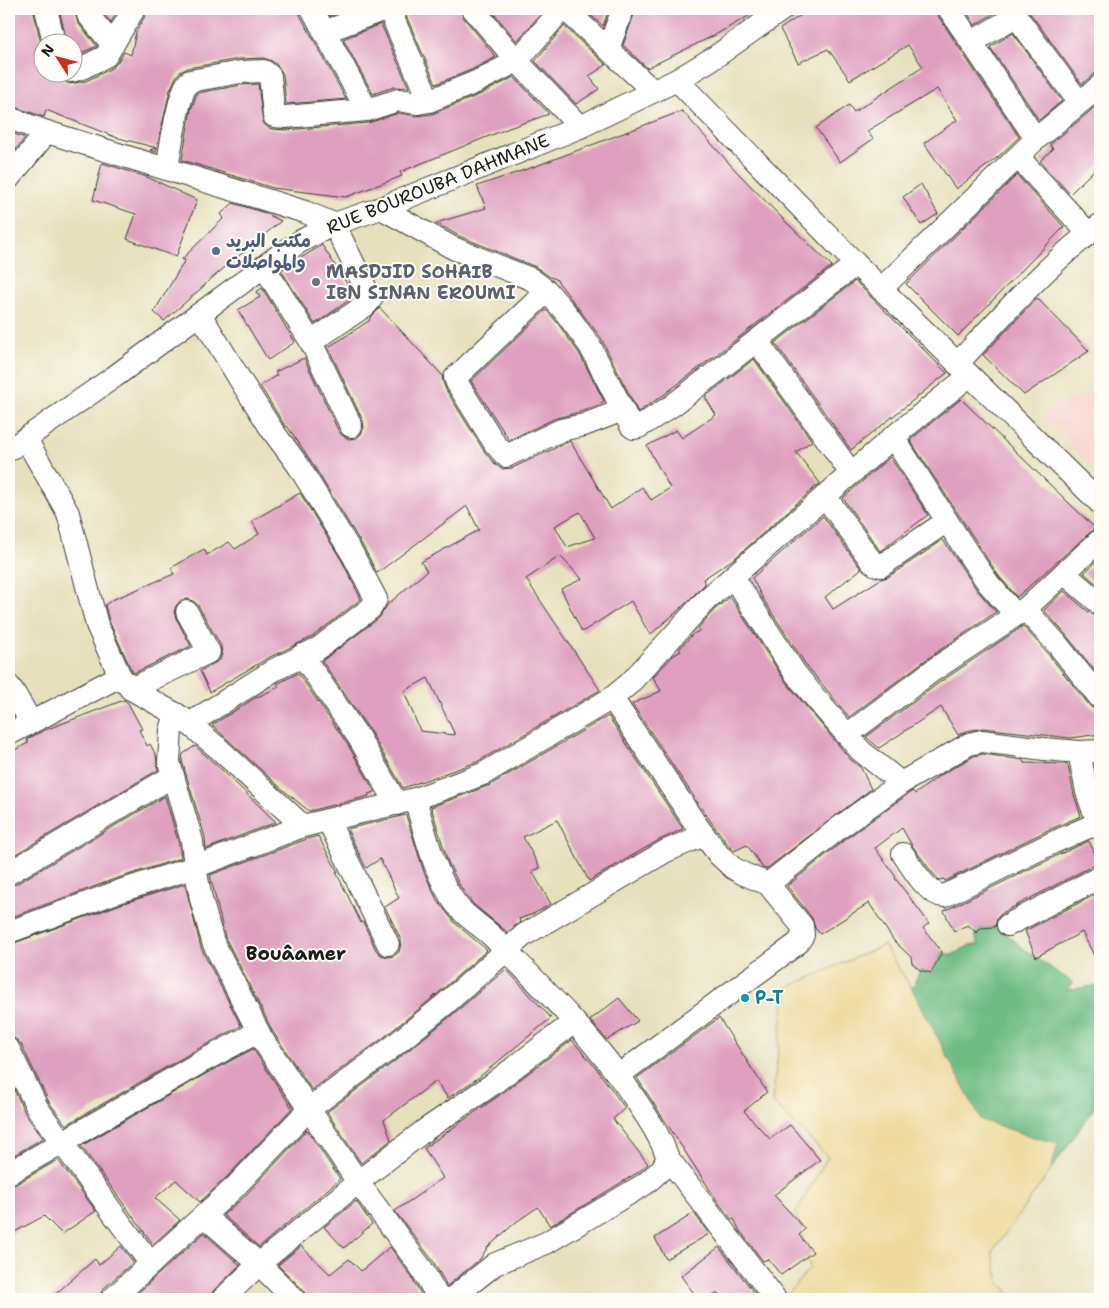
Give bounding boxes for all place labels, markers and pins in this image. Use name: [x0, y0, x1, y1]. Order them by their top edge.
place label: مكتب البريد والمواصلات: [226, 229, 311, 274]
marker: مكتب البريد والمواصلات: [210, 245, 222, 257]
place label: MASDJID SOHAIB IBN SINAN EROUMI: [326, 260, 516, 305]
marker: MASDJID SOHAIB IBN SINAN EROUMI: [310, 276, 322, 288]
place label: P-T: [755, 986, 783, 1010]
marker: P-T: [739, 992, 751, 1004]

